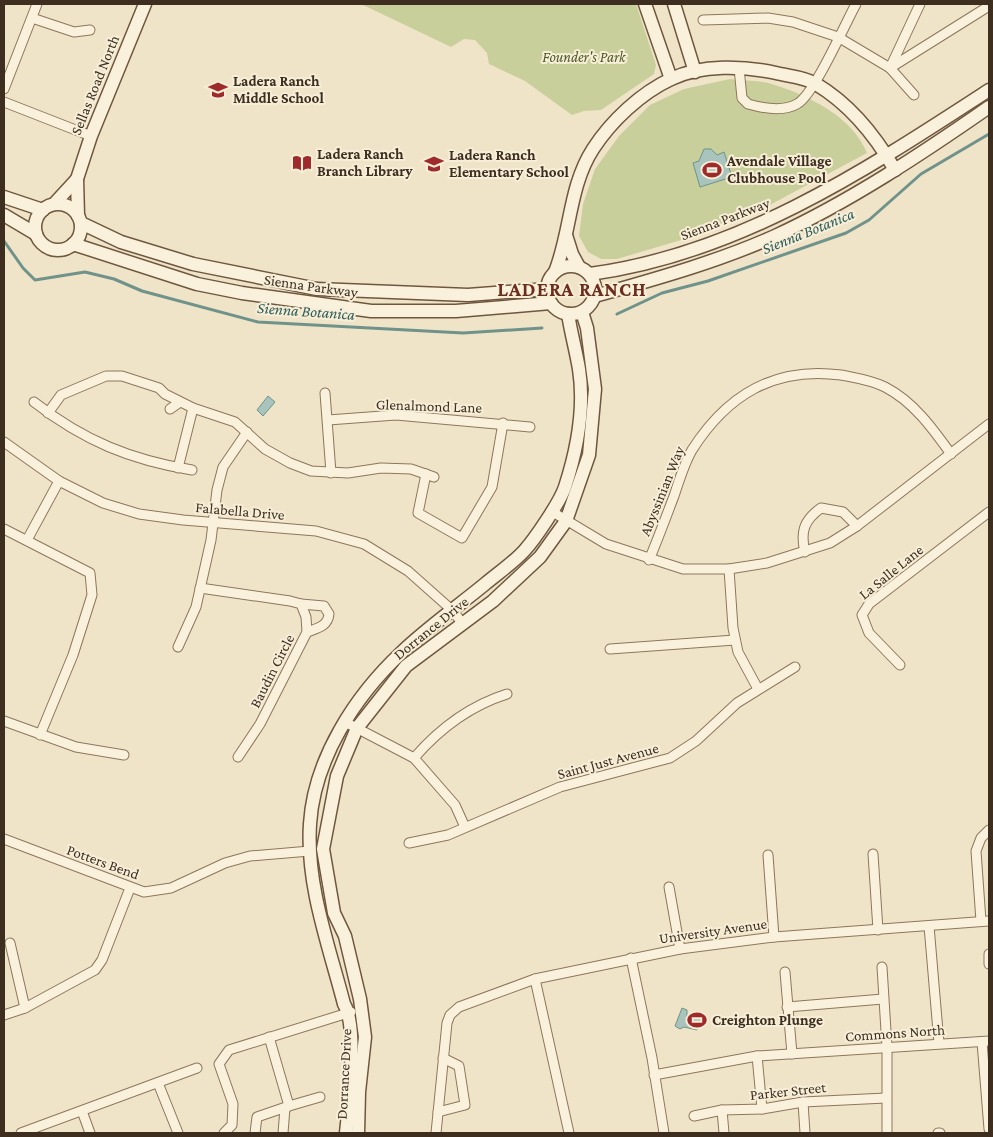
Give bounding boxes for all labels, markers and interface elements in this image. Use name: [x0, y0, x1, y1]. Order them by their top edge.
street label: Sellas Road North: [68, 33, 122, 137]
park label: Founder's Park: [542, 49, 627, 65]
place label: Ladera Ranch Middle School: [233, 73, 324, 106]
school or university icon: Ladera Ranch Middle School: [207, 79, 229, 101]
place label: Ladera Ranch Branch Library: [317, 146, 413, 179]
place label: Ladera Ranch Elementary School: [449, 147, 569, 180]
library icon: Ladera Ranch Branch Library: [291, 152, 313, 174]
school or university icon: Ladera Ranch Elementary School: [423, 153, 445, 175]
place label: Avendale Village Clubhouse Pool: [726, 153, 831, 186]
sports icon: Avendale Village Clubhouse Pool: [701, 159, 723, 181]
street label: Sienna Parkway: [678, 195, 772, 244]
water label: Sienna Botanica: [759, 205, 857, 257]
street label: Sienna Parkway: [263, 271, 359, 302]
district label: LADERA RANCH: [497, 278, 647, 300]
water label: Sienna Botanica: [257, 299, 356, 323]
street label: Glenalmond Lane: [376, 396, 483, 416]
street label: Abyssinian Way: [637, 444, 688, 539]
street label: Falabella Drive: [195, 499, 286, 523]
street label: La Salle Lane: [856, 541, 926, 603]
street label: Dorrance Drive: [391, 593, 472, 663]
street label: Baudin Circle: [247, 631, 298, 710]
street label: Saint Just Avenue: [556, 740, 661, 783]
street label: Potters Bend: [65, 842, 141, 883]
street label: University Avenue: [658, 915, 769, 947]
sports icon: Creighton Plunge: [686, 1009, 708, 1031]
place label: Creighton Plunge: [712, 1012, 823, 1028]
street label: Commons North: [845, 1022, 945, 1044]
street label: Dorrance Drive: [334, 1028, 354, 1120]
street label: Parker Street: [749, 1079, 828, 1103]

